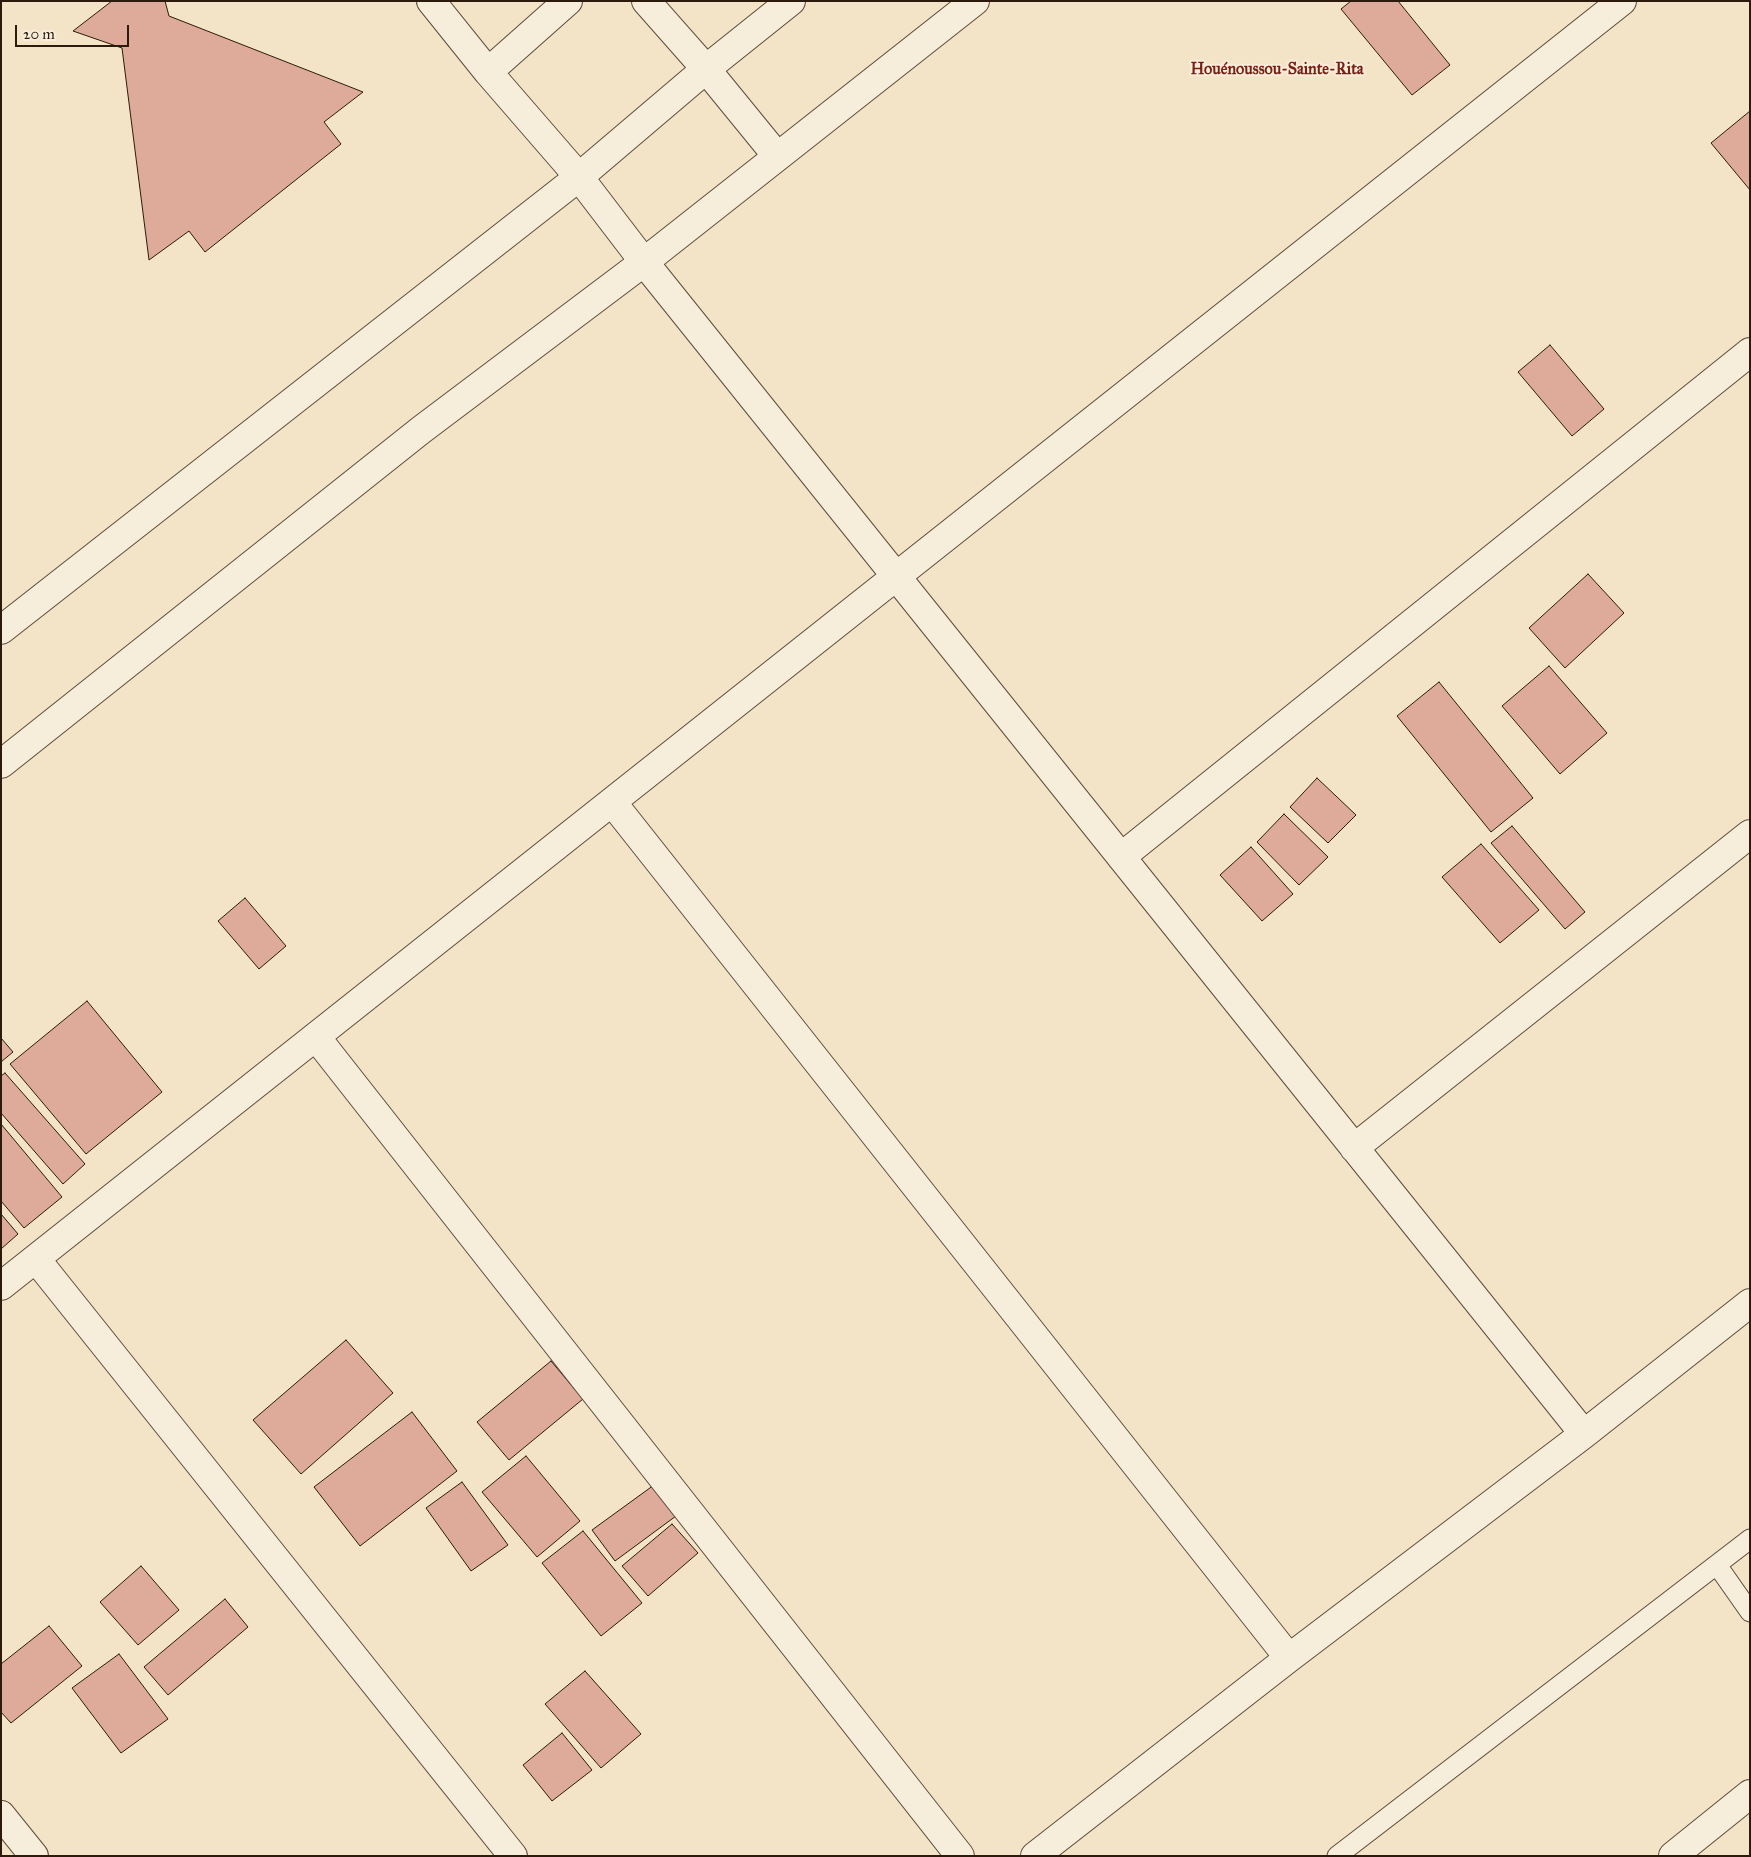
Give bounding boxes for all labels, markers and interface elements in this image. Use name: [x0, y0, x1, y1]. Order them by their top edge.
scale bar: [18, 15, 131, 47]
text: 20 m: [23, 25, 55, 43]
district label: Houénoussou-Sainte-Rita: [1190, 60, 1364, 80]

